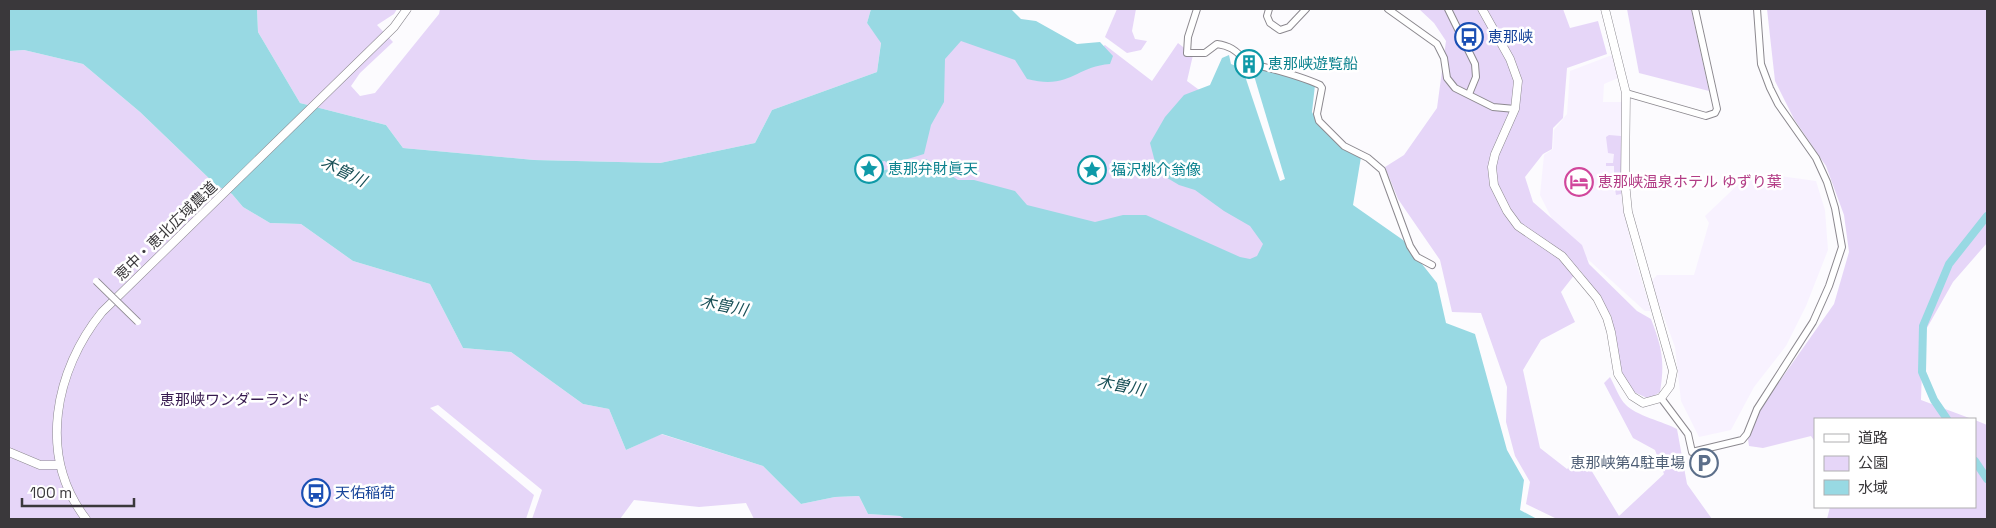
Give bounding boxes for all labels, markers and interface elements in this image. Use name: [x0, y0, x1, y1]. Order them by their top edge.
bus stop icon: 恵那峡: [1454, 22, 1484, 52]
place label: 恵那峡: [1488, 27, 1533, 46]
building icon: 恵那峡遊覧船: [1234, 49, 1264, 79]
place label: 恵那峡遊覧船: [1268, 54, 1358, 73]
water label: 木曽川: [318, 151, 372, 192]
place icon: 恵那弁財眞天: [854, 154, 884, 184]
place icon: 福沢桃介翁像: [1077, 155, 1107, 185]
place label: 恵那弁財眞天: [888, 159, 978, 178]
place label: 福沢桃介翁像: [1111, 160, 1201, 179]
hotel icon: 恵那峡温泉ホテル ゆずり葉: [1564, 167, 1594, 197]
place label: 恵那峡温泉ホテル ゆずり葉: [1598, 172, 1782, 191]
street label: 恵中・恵北広域農道: [110, 177, 221, 284]
water label: 木曽川: [698, 290, 752, 321]
water label: 木曽川: [1095, 371, 1148, 401]
park label: 恵那峡ワンダーランド: [160, 390, 310, 409]
legend: [1814, 418, 1976, 508]
text: 道路: [1858, 428, 1888, 447]
parking icon: 恵那峡第4駐車場: [1689, 448, 1719, 478]
place label: 恵那峡第4駐車場: [1571, 453, 1685, 472]
text: 公園: [1858, 453, 1888, 472]
scale bar: [22, 476, 135, 508]
bus stop icon: 天佑稲荷: [301, 478, 331, 508]
text: 水域: [1858, 478, 1888, 497]
text: 100 m: [30, 483, 72, 502]
place label: 天佑稲荷: [335, 483, 395, 502]

